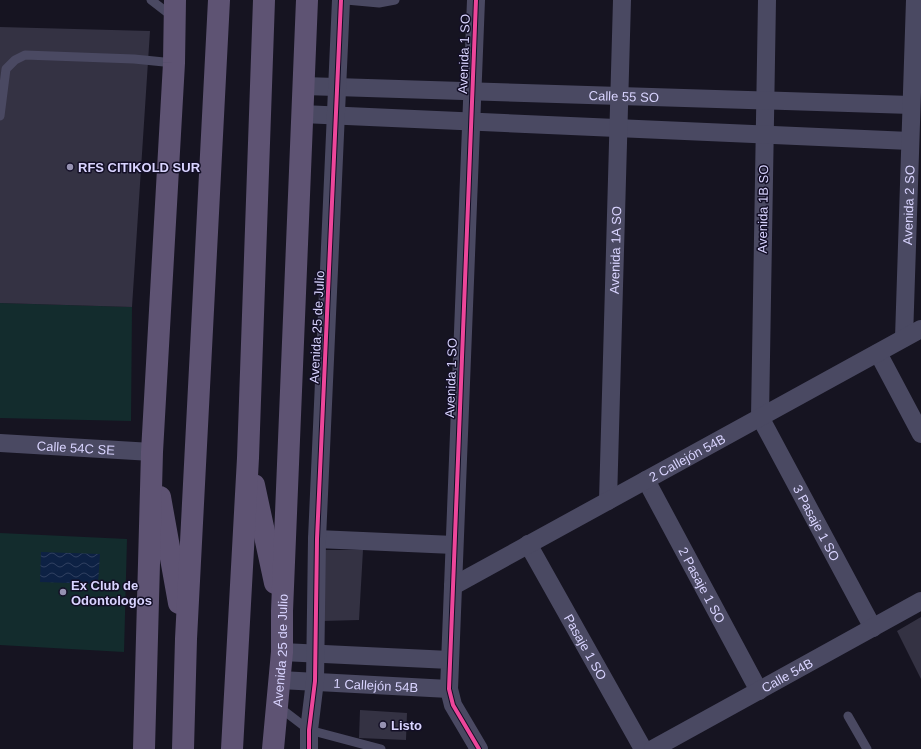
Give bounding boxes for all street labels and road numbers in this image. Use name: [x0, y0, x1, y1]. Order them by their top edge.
street label: Avenida 1 SO: [455, 14, 473, 94]
street label: Calle 55 SO: [589, 87, 659, 105]
street label: Avenida 1B SO: [755, 165, 771, 253]
street label: Avenida 2 SO: [900, 165, 917, 245]
street label: Avenida 1A SO: [606, 206, 624, 294]
street label: Avenida 25 de Julio: [307, 270, 327, 384]
street label: Avenida 1 SO: [442, 338, 460, 418]
street label: 2 Callejón 54B: [646, 431, 728, 484]
street label: Calle 54C SE: [36, 438, 116, 457]
street label: 3 Pasaje 1 SO: [790, 482, 843, 563]
street label: 2 Pasaje 1 SO: [676, 544, 729, 625]
street label: Avenida 25 de Julio: [269, 593, 290, 708]
street label: Pasaje 1 SO: [561, 611, 610, 682]
street label: Calle 54B: [759, 655, 815, 695]
street label: 1 Callejón 54B: [333, 675, 419, 695]

